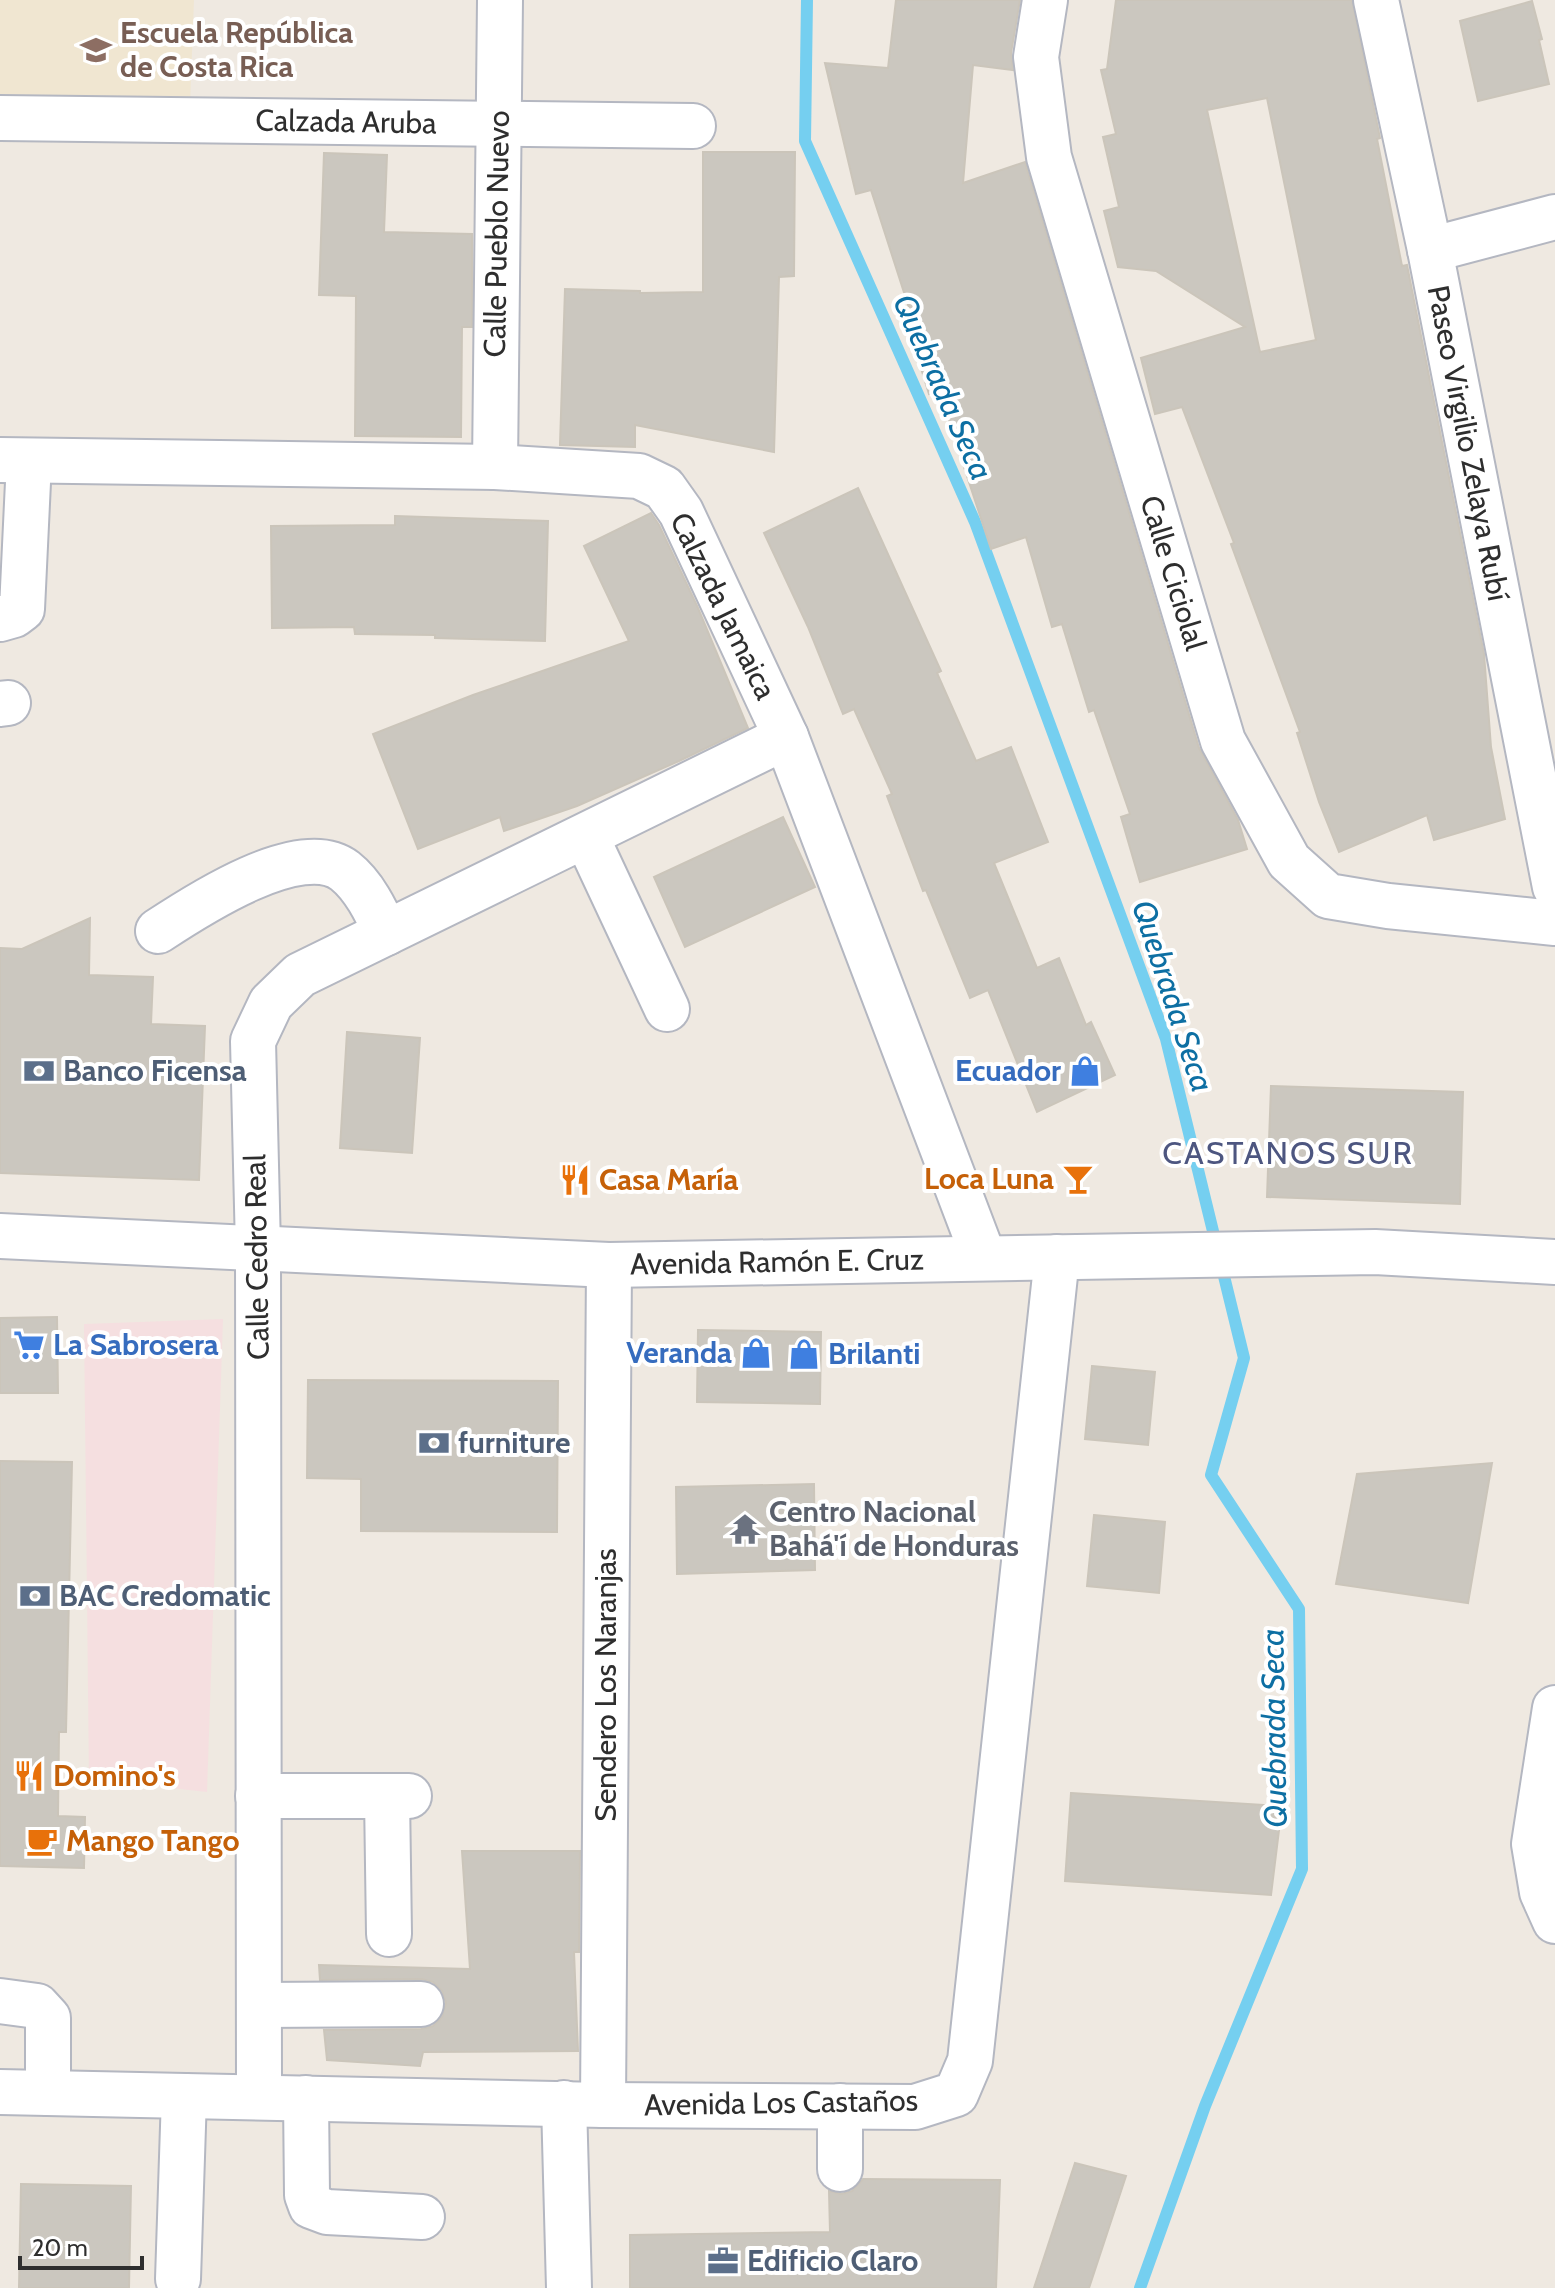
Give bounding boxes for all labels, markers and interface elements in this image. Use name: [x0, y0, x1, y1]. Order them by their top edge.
place label: Escuela República de Costa Rica: [120, 14, 353, 85]
school or university icon: Escuela República de Costa Rica: [79, 33, 113, 67]
street label: Calzada Aruba: [255, 101, 437, 142]
street label: Calle Pueblo Nuevo: [476, 110, 517, 358]
street label: Paseo Virgilio Zelaya Rubí: [1420, 282, 1517, 604]
water label: Quebrada Seca: [885, 288, 1002, 486]
street label: Calle Ciciolal: [1132, 491, 1215, 655]
street label: Calzada Jamaica: [662, 506, 785, 706]
water label: Quebrada Seca: [1124, 895, 1223, 1097]
place label: Banco Ficensa: [63, 1052, 247, 1089]
place label: Ecuador: [955, 1052, 1061, 1089]
bank icon: Banco Ficensa: [22, 1054, 56, 1088]
shop icon: Ecuador: [1068, 1054, 1102, 1088]
district label: CASTANOS SUR: [1162, 1133, 1414, 1172]
street label: Calle Cedro Real: [236, 1154, 277, 1360]
place label: Loca Luna: [924, 1160, 1054, 1197]
place label: Casa María: [599, 1161, 738, 1198]
bar icon: Loca Luna: [1061, 1162, 1095, 1196]
restaurant icon: Casa María: [558, 1163, 592, 1197]
street label: Avenida Ramón E. Cruz: [630, 1240, 924, 1283]
place label: La Sabrosera: [53, 1326, 219, 1363]
supermarket icon: La Sabrosera: [12, 1328, 46, 1362]
place label: Veranda: [626, 1334, 732, 1371]
place label: Brilanti: [828, 1335, 920, 1372]
shop icon: Veranda: [739, 1336, 773, 1370]
shop icon: Brilanti: [787, 1337, 821, 1371]
place label: furniture: [458, 1424, 570, 1461]
bank icon: furniture: [417, 1426, 451, 1460]
place label: Centro Nacional Bahá'í de Honduras: [769, 1493, 1019, 1564]
temple icon: Centro Nacional Bahá'í de Honduras: [728, 1512, 762, 1546]
street label: Sendero Los Naranjas: [587, 1548, 624, 1822]
place label: BAC Credomatic: [59, 1577, 271, 1614]
bank icon: BAC Credomatic: [18, 1579, 52, 1613]
water label: Quebrada Seca: [1252, 1628, 1295, 1828]
place label: Domino's: [53, 1757, 176, 1794]
restaurant icon: Domino's: [12, 1759, 46, 1793]
place label: Mango Tango: [66, 1822, 240, 1859]
cafe icon: Mango Tango: [25, 1824, 59, 1858]
street label: Avenida Los Castaños: [644, 2082, 918, 2123]
scale bar: [20, 2220, 142, 2270]
text: 20 m: [32, 2233, 88, 2262]
place label: Edificio Claro: [747, 2242, 918, 2279]
office icon: Edificio Claro: [706, 2244, 740, 2278]

